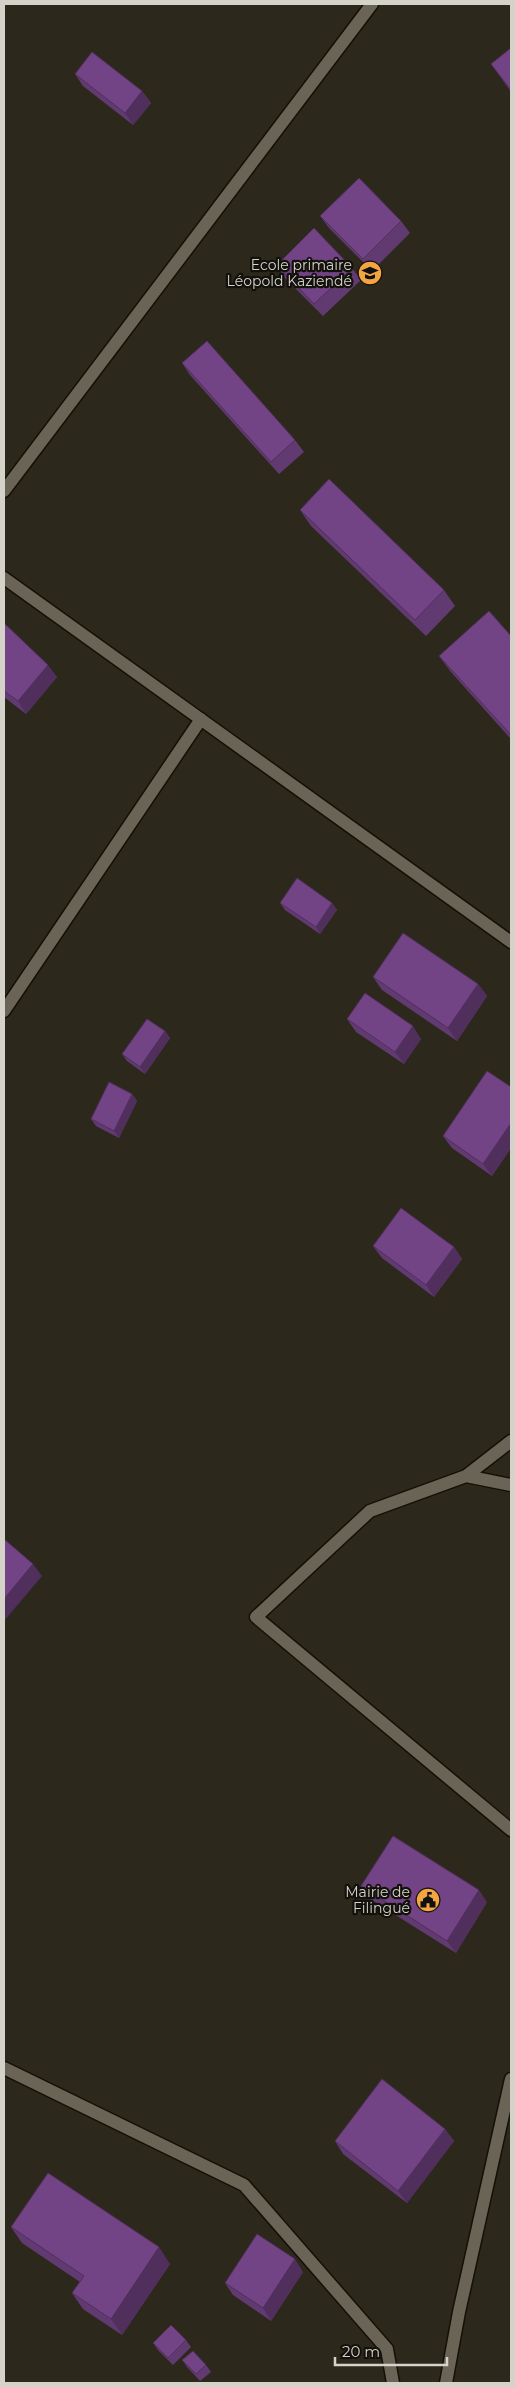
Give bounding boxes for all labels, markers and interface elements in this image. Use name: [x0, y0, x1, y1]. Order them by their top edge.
place label: Ecole primaire Léopold Kaziendé: [227, 256, 352, 290]
school or university icon: Ecole primaire Léopold Kaziendé: [357, 260, 383, 286]
place label: Mairie de Filingué: [345, 1883, 410, 1917]
public building icon: Mairie de Filingué: [415, 1887, 441, 1913]
scale bar: [335, 2334, 448, 2366]
text: 20 m: [342, 2342, 380, 2361]

